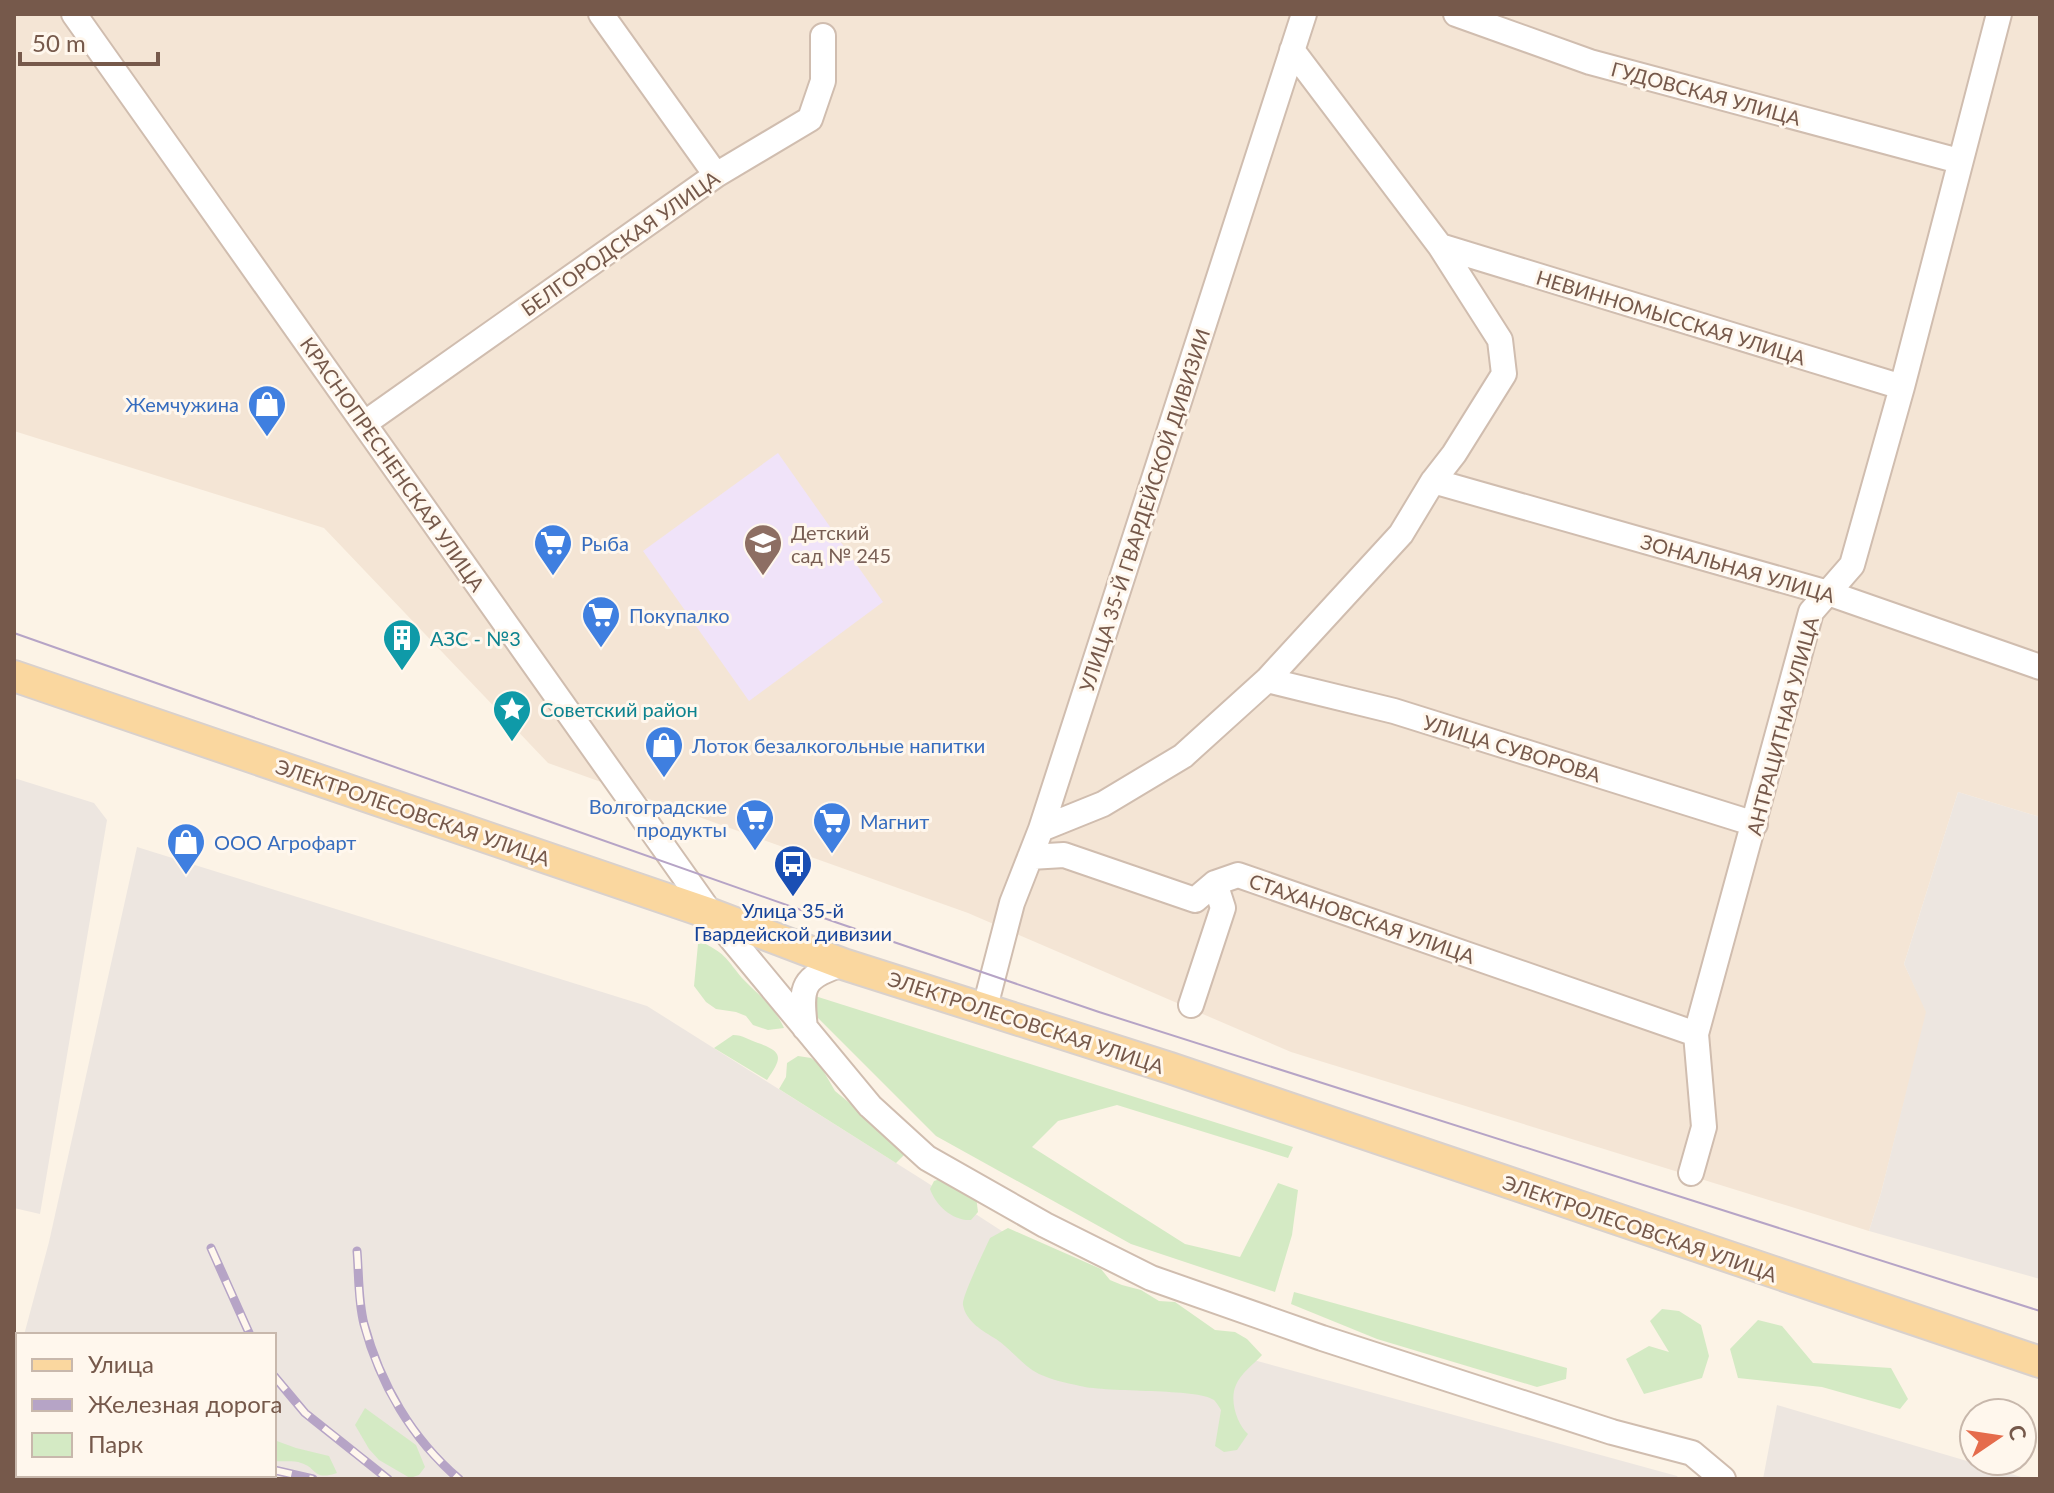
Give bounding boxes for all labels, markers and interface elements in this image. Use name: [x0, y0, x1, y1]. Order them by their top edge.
scale bar: [20, 16, 158, 66]
text: 50 m: [32, 28, 86, 57]
street label: ГУДОВСКАЯ УЛИЦА: [1609, 56, 1804, 130]
street label: БЕЛГОРОДСКАЯ УЛИЦА: [516, 165, 724, 321]
street label: НЕВИННОМЫССКАЯ УЛИЦА: [1534, 265, 1809, 370]
street label: УЛИЦА 35-Й ГВАРДЕЙСКОЙ ДИВИЗИИ: [1074, 325, 1214, 695]
street label: КРАСНОПРЕСНЕНСКАЯ УЛИЦА: [296, 332, 490, 596]
shop icon: Жемчужина: [246, 383, 288, 438]
place label: Жемчужина: [125, 392, 239, 416]
place label: Детский сад № 245: [791, 520, 891, 567]
supermarket icon: Рыба: [532, 522, 574, 577]
school or university icon: Детский сад № 245: [742, 522, 784, 577]
street label: ЗОНАЛЬНАЯ УЛИЦА: [1638, 529, 1838, 607]
place label: Рыба: [581, 531, 629, 555]
supermarket icon: Покупалко: [580, 594, 622, 649]
place label: Покупалко: [629, 603, 730, 627]
street label: АНТРАЦИТНАЯ УЛИЦА: [1741, 614, 1823, 838]
building icon: АЗС - №3: [381, 617, 423, 672]
place label: АЗС - №3: [430, 626, 521, 650]
place icon: Советский район: [491, 688, 533, 743]
place label: Советский район: [540, 697, 698, 721]
street label: УЛИЦА СУВОРОВА: [1420, 710, 1604, 787]
shop icon: Лоток безалкогольные напитки: [643, 724, 685, 779]
place label: Лоток безалкогольные напитки: [691, 733, 985, 757]
street label: ЭЛЕКТРОЛЕСОВСКАЯ УЛИЦА: [273, 754, 554, 871]
place label: Волгоградские продукты: [589, 794, 727, 841]
supermarket icon: Волгоградские продукты: [734, 797, 776, 852]
supermarket icon: Магнит: [811, 800, 853, 855]
place label: Магнит: [860, 809, 929, 833]
shop icon: ООО Агрофарт: [165, 821, 207, 876]
place label: ООО Агрофарт: [214, 830, 356, 854]
bus stop icon: Улица 35-й Гвардейской дивизии: [772, 843, 814, 898]
street label: СТАХАНОВСКАЯ УЛИЦА: [1246, 868, 1478, 968]
place label: Улица 35-й Гвардейской дивизии: [694, 898, 892, 945]
street label: ЭЛЕКТРОЛЕСОВСКАЯ УЛИЦА: [885, 966, 1167, 1078]
street label: ЭЛЕКТРОЛЕСОВСКАЯ УЛИЦА: [1500, 1170, 1781, 1287]
legend: [16, 1333, 276, 1477]
text: Улица: [88, 1349, 154, 1378]
text: Железная дорога: [88, 1389, 283, 1418]
north arrow: [1958, 1397, 2038, 1477]
text: С: [2003, 1422, 2033, 1443]
text: Парк: [88, 1429, 144, 1458]

